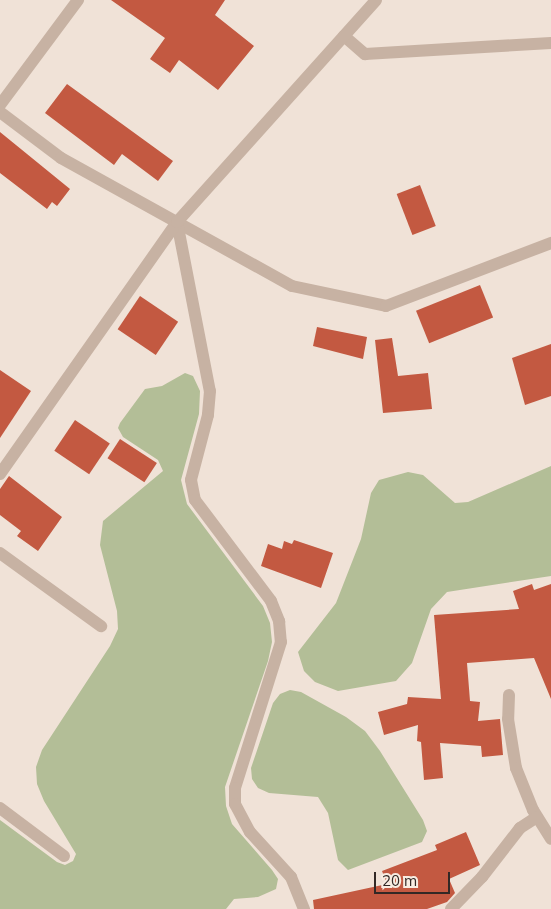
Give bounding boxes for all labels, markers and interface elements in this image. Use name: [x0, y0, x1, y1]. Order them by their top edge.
scale bar: [376, 862, 452, 894]
text: 20 m: [382, 871, 417, 890]

